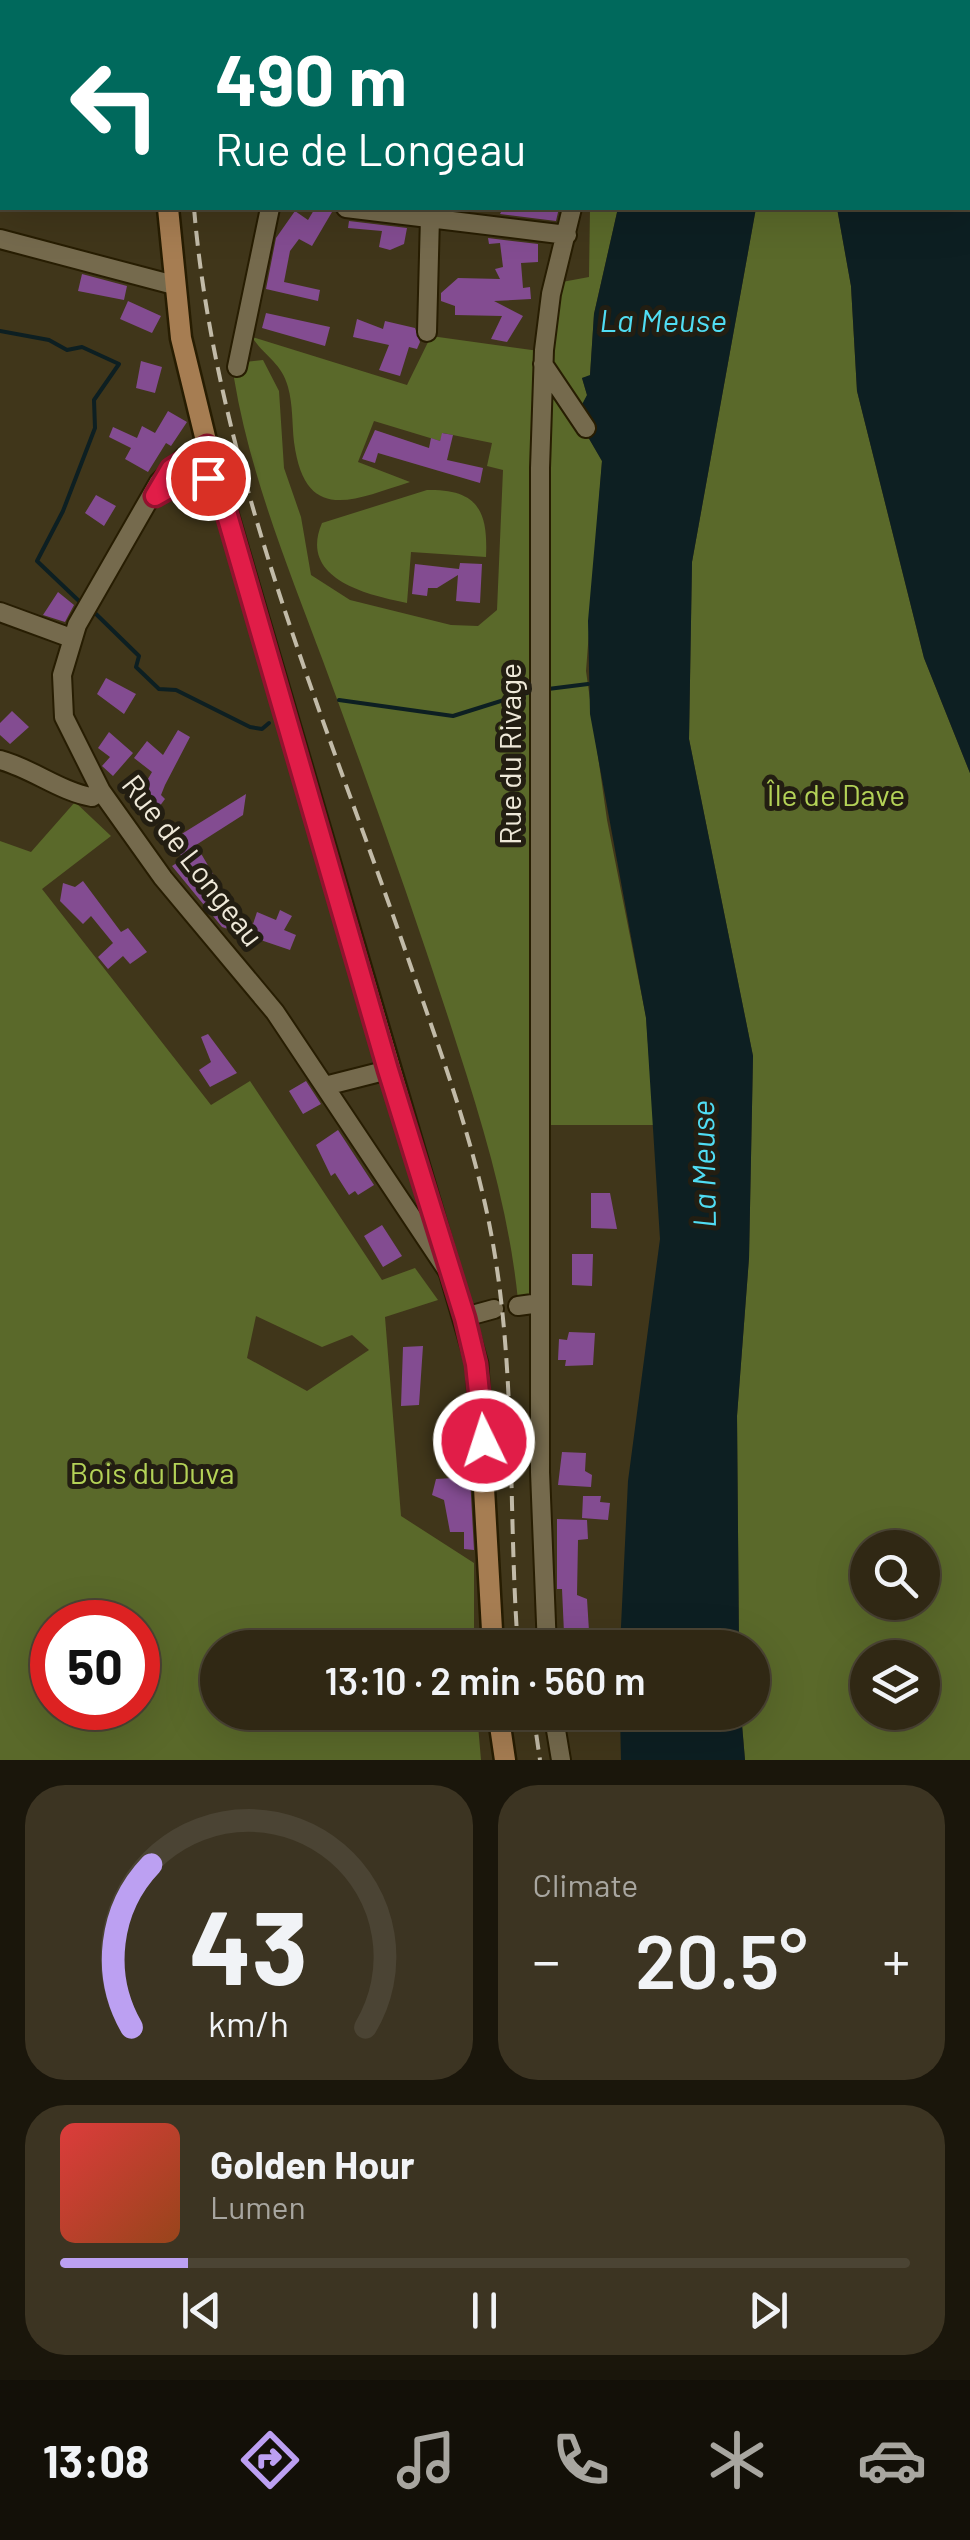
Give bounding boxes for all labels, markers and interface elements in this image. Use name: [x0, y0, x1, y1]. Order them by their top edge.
text: 490 m: [215, 36, 407, 120]
icon: left: [50, 40, 180, 170]
text: Rue de Longeau: [215, 121, 527, 175]
water label: La Meuse: [599, 300, 727, 338]
pin: [166, 436, 251, 521]
icon: arrive: [181, 451, 236, 506]
street label: Rue du Rivage: [491, 663, 527, 845]
street label: Rue de Longeau: [115, 767, 272, 953]
park label: Île de Dave: [767, 776, 905, 812]
water label: La Meuse: [682, 1100, 722, 1228]
position arrow: [432, 1389, 536, 1493]
park label: Bois du Duva: [69, 1454, 235, 1490]
map controls: [850, 1530, 940, 1730]
button: search: [850, 1530, 940, 1620]
speed limit sign: 50: [30, 1600, 160, 1730]
button: layers: [850, 1640, 940, 1730]
text: 13:10 · 2 min · 560 m: [325, 1657, 646, 1703]
text: Climate: [533, 1865, 638, 1903]
text: 43: [189, 1881, 308, 2006]
text: 20.5°: [635, 1914, 808, 2004]
text: −: [533, 1926, 560, 1992]
text: +: [882, 1926, 910, 1992]
text: km/h: [208, 2001, 289, 2044]
text: Golden Hour: [210, 2141, 415, 2187]
text: Lumen: [210, 2187, 306, 2225]
icon: previous: [174, 2283, 229, 2338]
icon: pause: [457, 2283, 512, 2338]
icon: next: [741, 2283, 796, 2338]
icon: directions: [235, 2425, 305, 2495]
icon: music: [391, 2425, 461, 2495]
icon: phone: [546, 2425, 616, 2495]
icon: climate: [702, 2425, 772, 2495]
icon: car: [857, 2425, 927, 2495]
text: 13:08: [43, 2433, 149, 2487]

